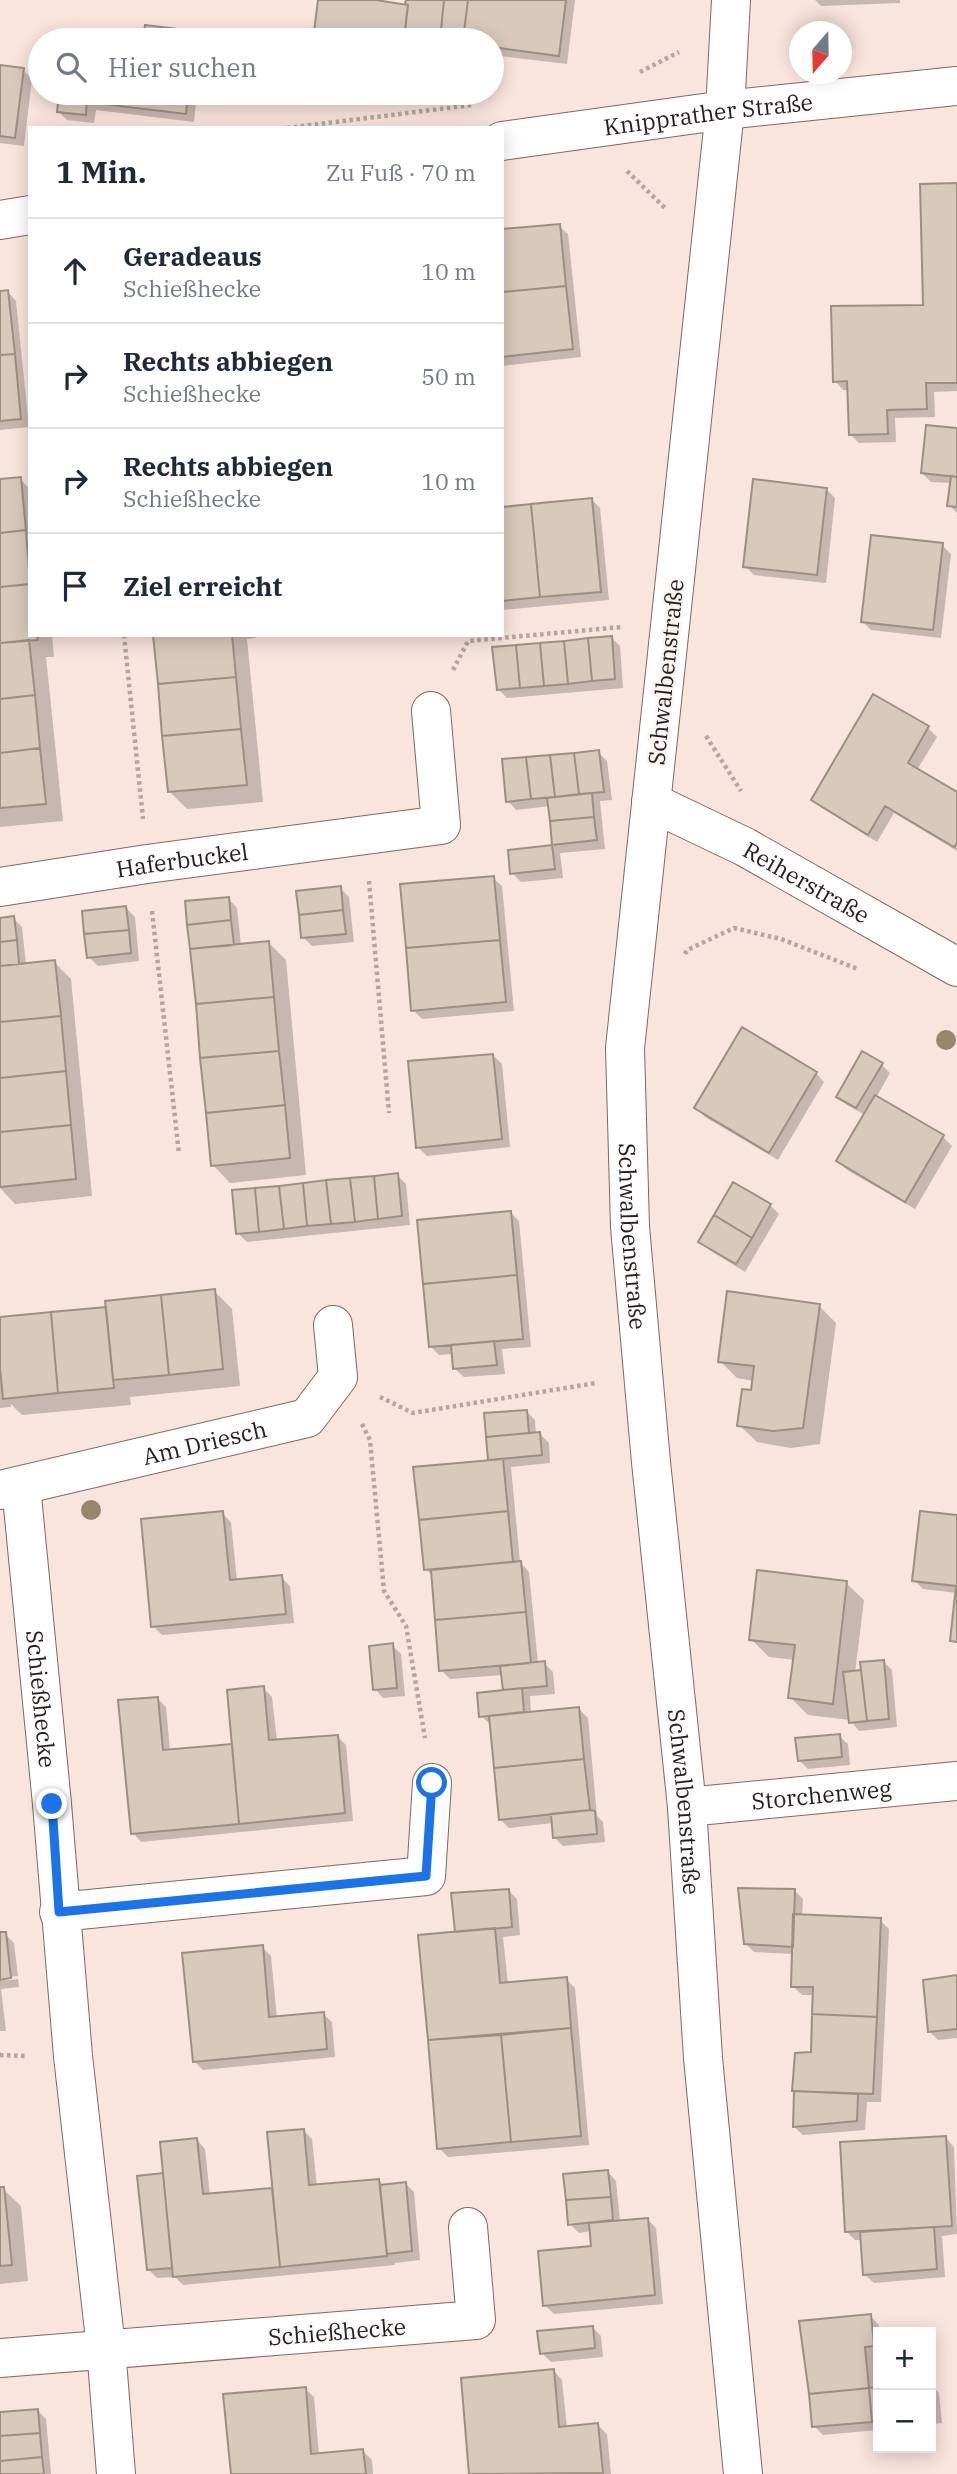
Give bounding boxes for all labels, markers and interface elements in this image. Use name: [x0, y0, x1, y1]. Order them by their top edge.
north arrow: [789, 21, 852, 84]
search box: [28, 28, 504, 105]
icon: search: [52, 48, 90, 86]
text: Hier suchen: [108, 50, 257, 84]
street label: Knipprather Straße: [602, 86, 814, 142]
text: 1 Min.: [56, 152, 147, 191]
text: Zu Fuß · 70 m: [326, 157, 476, 187]
text: Geradeaus: [123, 239, 262, 273]
icon: ahead: [56, 252, 94, 290]
text: 10 m: [421, 256, 476, 286]
text: Schießhecke: [123, 273, 261, 303]
text: Rechts abbiegen: [123, 344, 333, 378]
icon: right: [56, 357, 94, 395]
text: 50 m: [421, 361, 476, 391]
text: Schießhecke: [123, 378, 261, 408]
text: Rechts abbiegen: [123, 449, 333, 483]
icon: right: [56, 462, 94, 500]
text: 10 m: [421, 466, 476, 496]
text: Schießhecke: [123, 483, 261, 513]
icon: arrive: [56, 567, 94, 605]
text: Ziel erreicht: [123, 569, 282, 603]
street label: Schwalbenstraße: [640, 578, 690, 766]
street label: Reiherstraße: [738, 834, 875, 930]
street label: Haferbuckel: [114, 836, 250, 884]
street label: Schwalbenstraße: [613, 1143, 654, 1331]
street label: Am Driesch: [139, 1413, 269, 1471]
street label: Schießhecke: [20, 1629, 63, 1769]
street label: Schwalbenstraße: [662, 1707, 708, 1896]
route start: [416, 1767, 447, 1798]
street label: Storchenweg: [750, 1772, 893, 1816]
route end: [36, 1788, 67, 1819]
street label: Schießhecke: [267, 2311, 407, 2352]
map controls: [873, 2327, 936, 2453]
button: +: [873, 2327, 936, 2390]
button: −: [873, 2390, 936, 2453]

